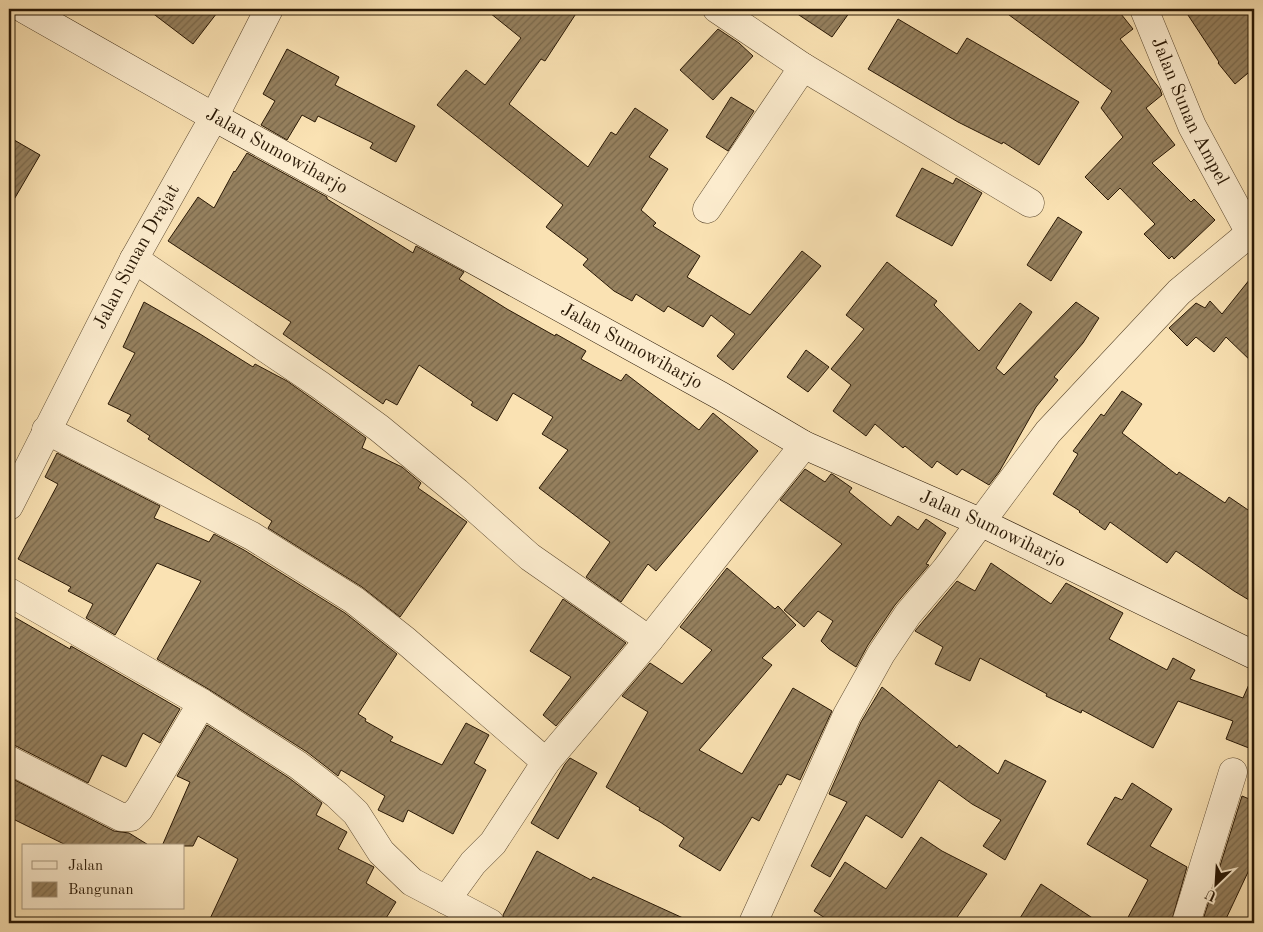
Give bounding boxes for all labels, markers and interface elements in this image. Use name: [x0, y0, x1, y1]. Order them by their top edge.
street label: Jalan Sunan Ampel: [1147, 35, 1232, 188]
street label: Jalan Sumowiharjo: [202, 105, 351, 198]
street label: Jalan Sunan Drajat: [91, 181, 183, 332]
street label: Jalan Sumowiharjo: [557, 300, 706, 393]
street label: Jalan Sumowiharjo: [916, 487, 1068, 571]
legend: [22, 844, 185, 910]
text: Jalan: [68, 859, 103, 874]
north arrow: [1190, 860, 1240, 910]
text: Bangunan: [68, 883, 134, 898]
text: U: [1203, 886, 1219, 904]

